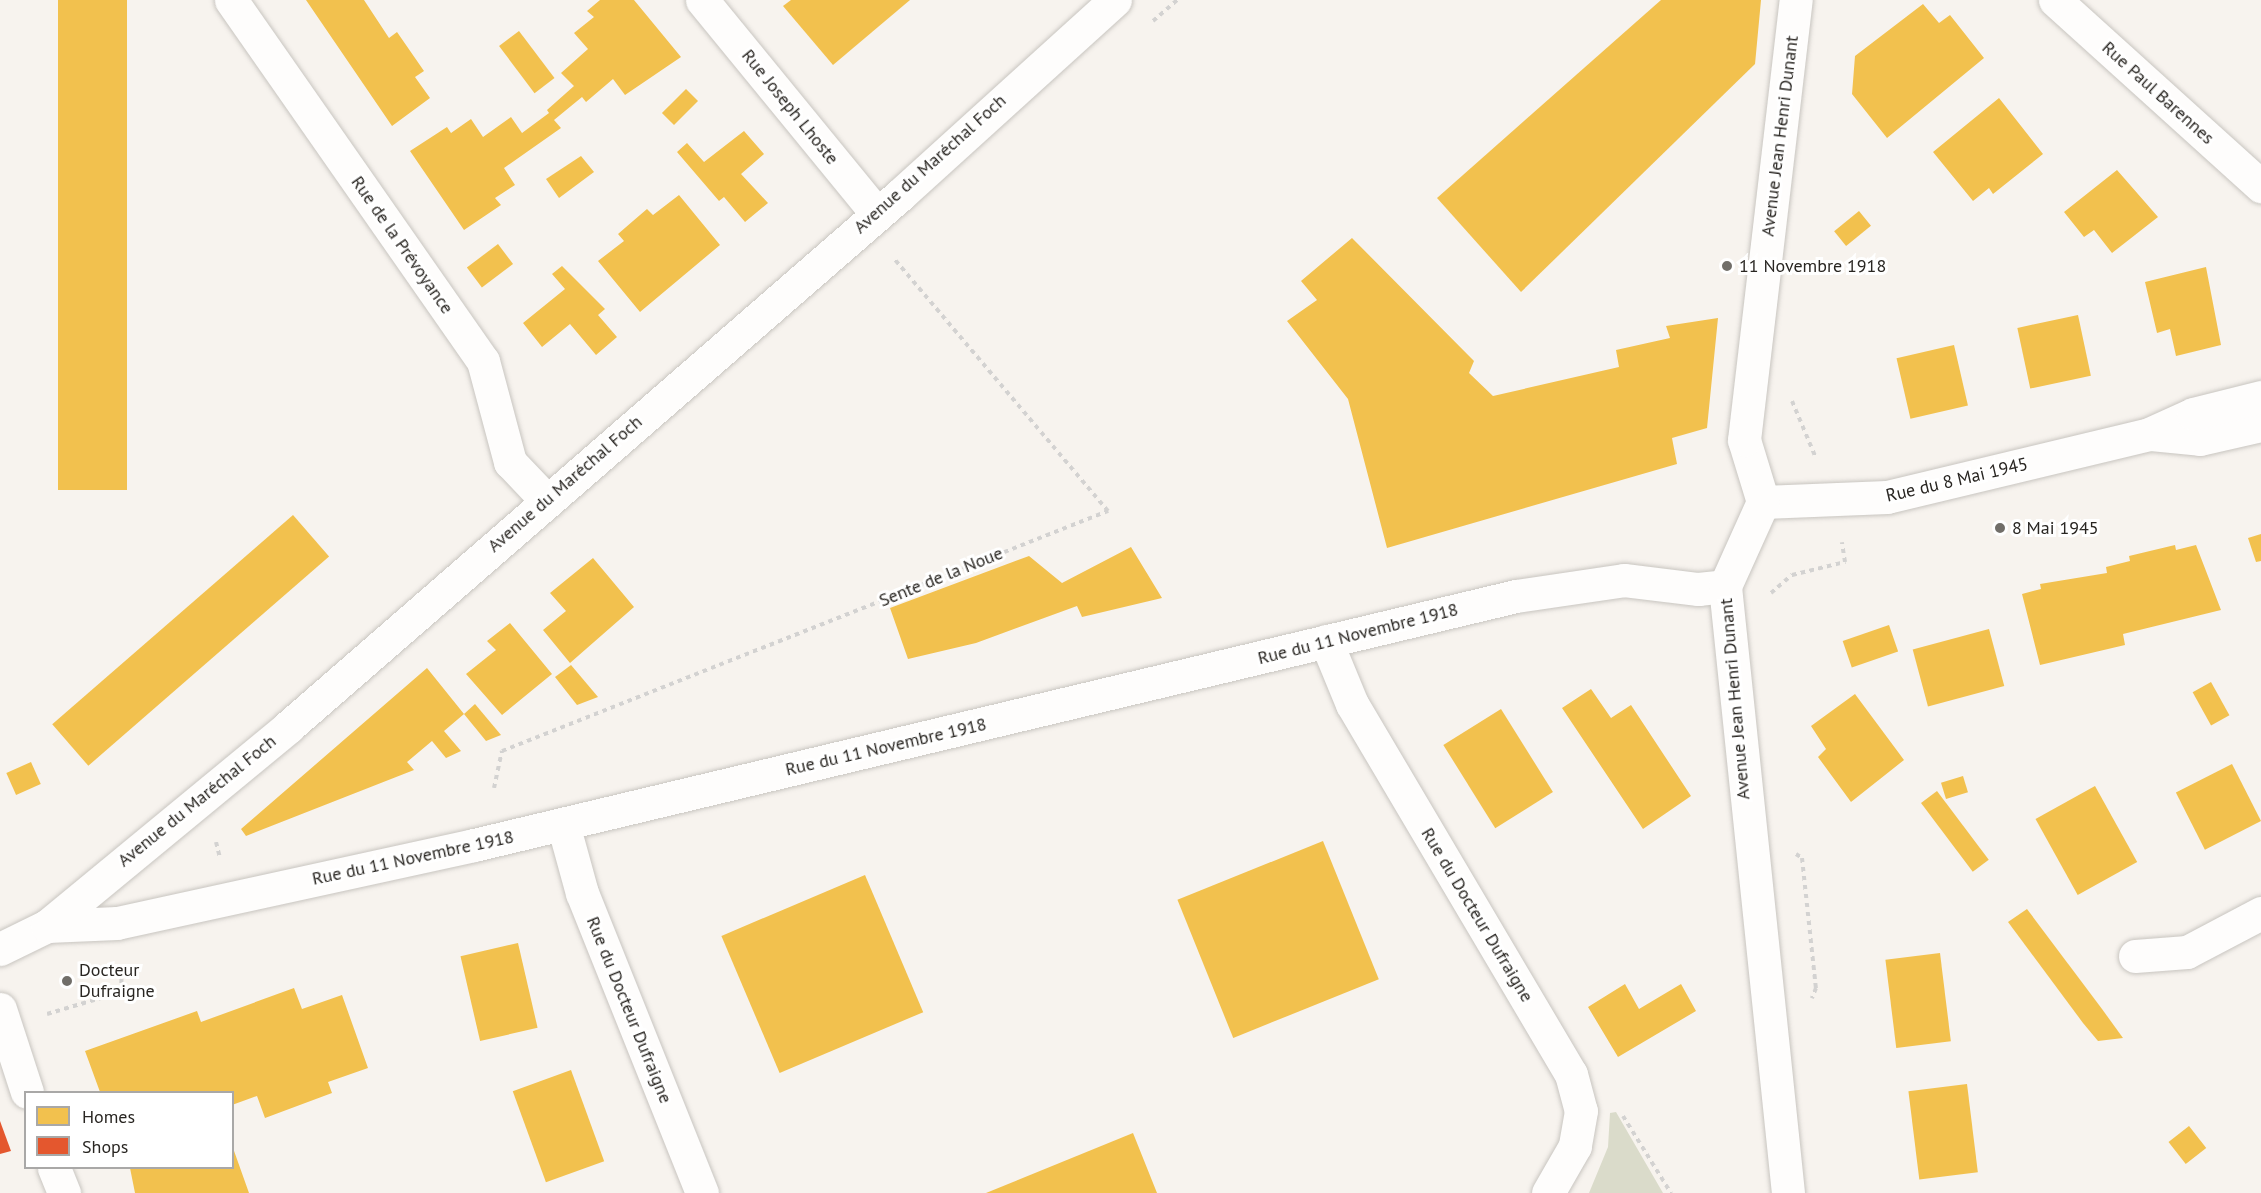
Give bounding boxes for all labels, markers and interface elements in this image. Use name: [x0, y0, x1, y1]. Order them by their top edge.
street label: Avenue Jean Henri Dunant: [1757, 34, 1803, 238]
street label: Rue Paul Barennes: [2097, 37, 2219, 149]
street label: Rue Joseph Lhoste: [737, 45, 843, 169]
street label: Avenue du Maréchal Foch: [849, 90, 1011, 238]
street label: Rue de la Prévoyance: [346, 172, 458, 318]
place label: 11 Novembre 1918: [1739, 255, 1886, 277]
marker: 11 Novembre 1918: [1720, 259, 1734, 273]
street label: Avenue du Maréchal Foch: [483, 411, 647, 557]
street label: Rue du 8 Mai 1945: [1884, 453, 2030, 507]
place label: 8 Mai 1945: [2012, 517, 2099, 539]
marker: 8 Mai 1945: [1993, 521, 2007, 535]
street label: Sente de la Noue: [876, 542, 1006, 612]
street label: Avenue Jean Henri Dunant: [1715, 597, 1755, 801]
street label: Rue du 11 Novembre 1918: [1256, 599, 1460, 669]
street label: Rue du 11 Novembre 1918: [783, 713, 989, 781]
street label: Avenue du Maréchal Foch: [114, 731, 280, 871]
street label: Rue du Docteur Dufraigne: [1416, 824, 1538, 1006]
street label: Rue du 11 Novembre 1918: [310, 826, 516, 890]
street label: Rue du Docteur Dufraigne: [582, 914, 676, 1106]
place label: Docteur Dufraigne: [79, 960, 155, 1002]
marker: Docteur Dufraigne: [60, 974, 74, 988]
legend: [24, 1091, 234, 1169]
text: Homes: [82, 1105, 135, 1128]
text: Shops: [82, 1135, 128, 1158]

